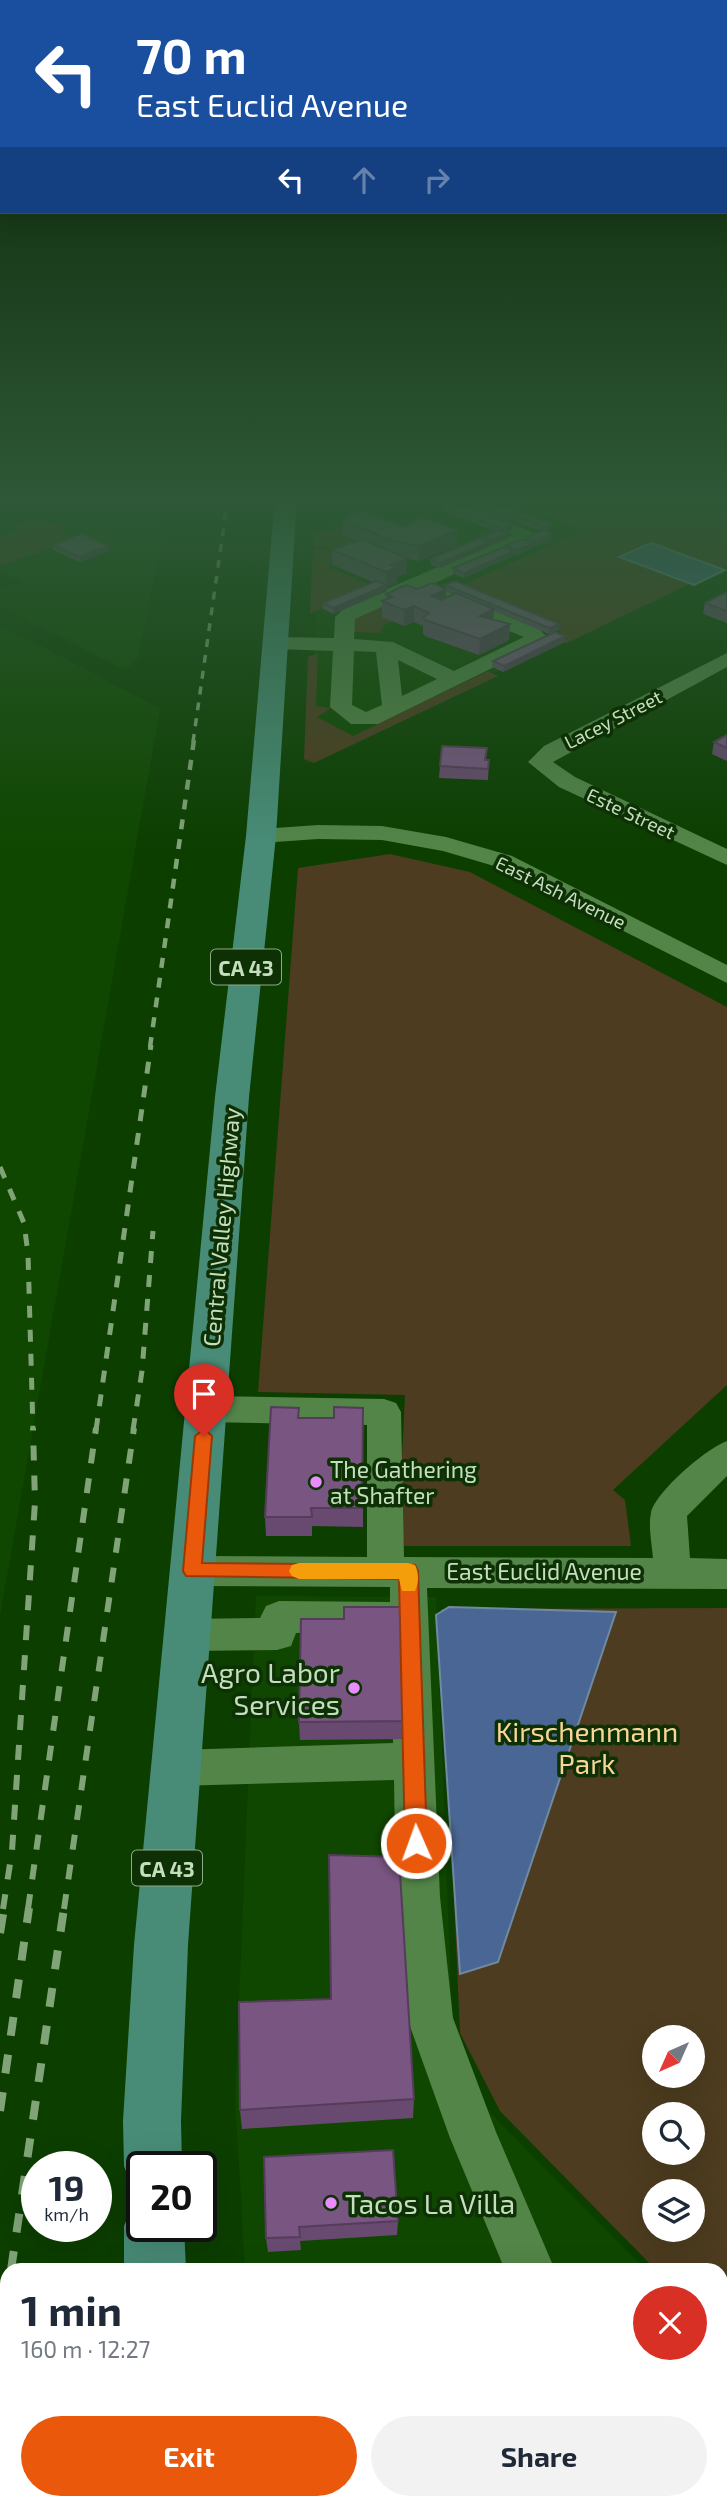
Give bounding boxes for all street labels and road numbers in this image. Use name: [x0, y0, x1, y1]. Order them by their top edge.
street label: Lacey Street: [560, 685, 666, 753]
street label: Este Street: [583, 783, 679, 843]
street label: East Ash Avenue: [492, 851, 630, 933]
road number: CA 43: [211, 950, 281, 984]
street label: Central Valley Highway: [197, 1106, 245, 1348]
street label: East Euclid Avenue: [446, 1557, 642, 1585]
road number: CA 43: [132, 1850, 202, 1885]

